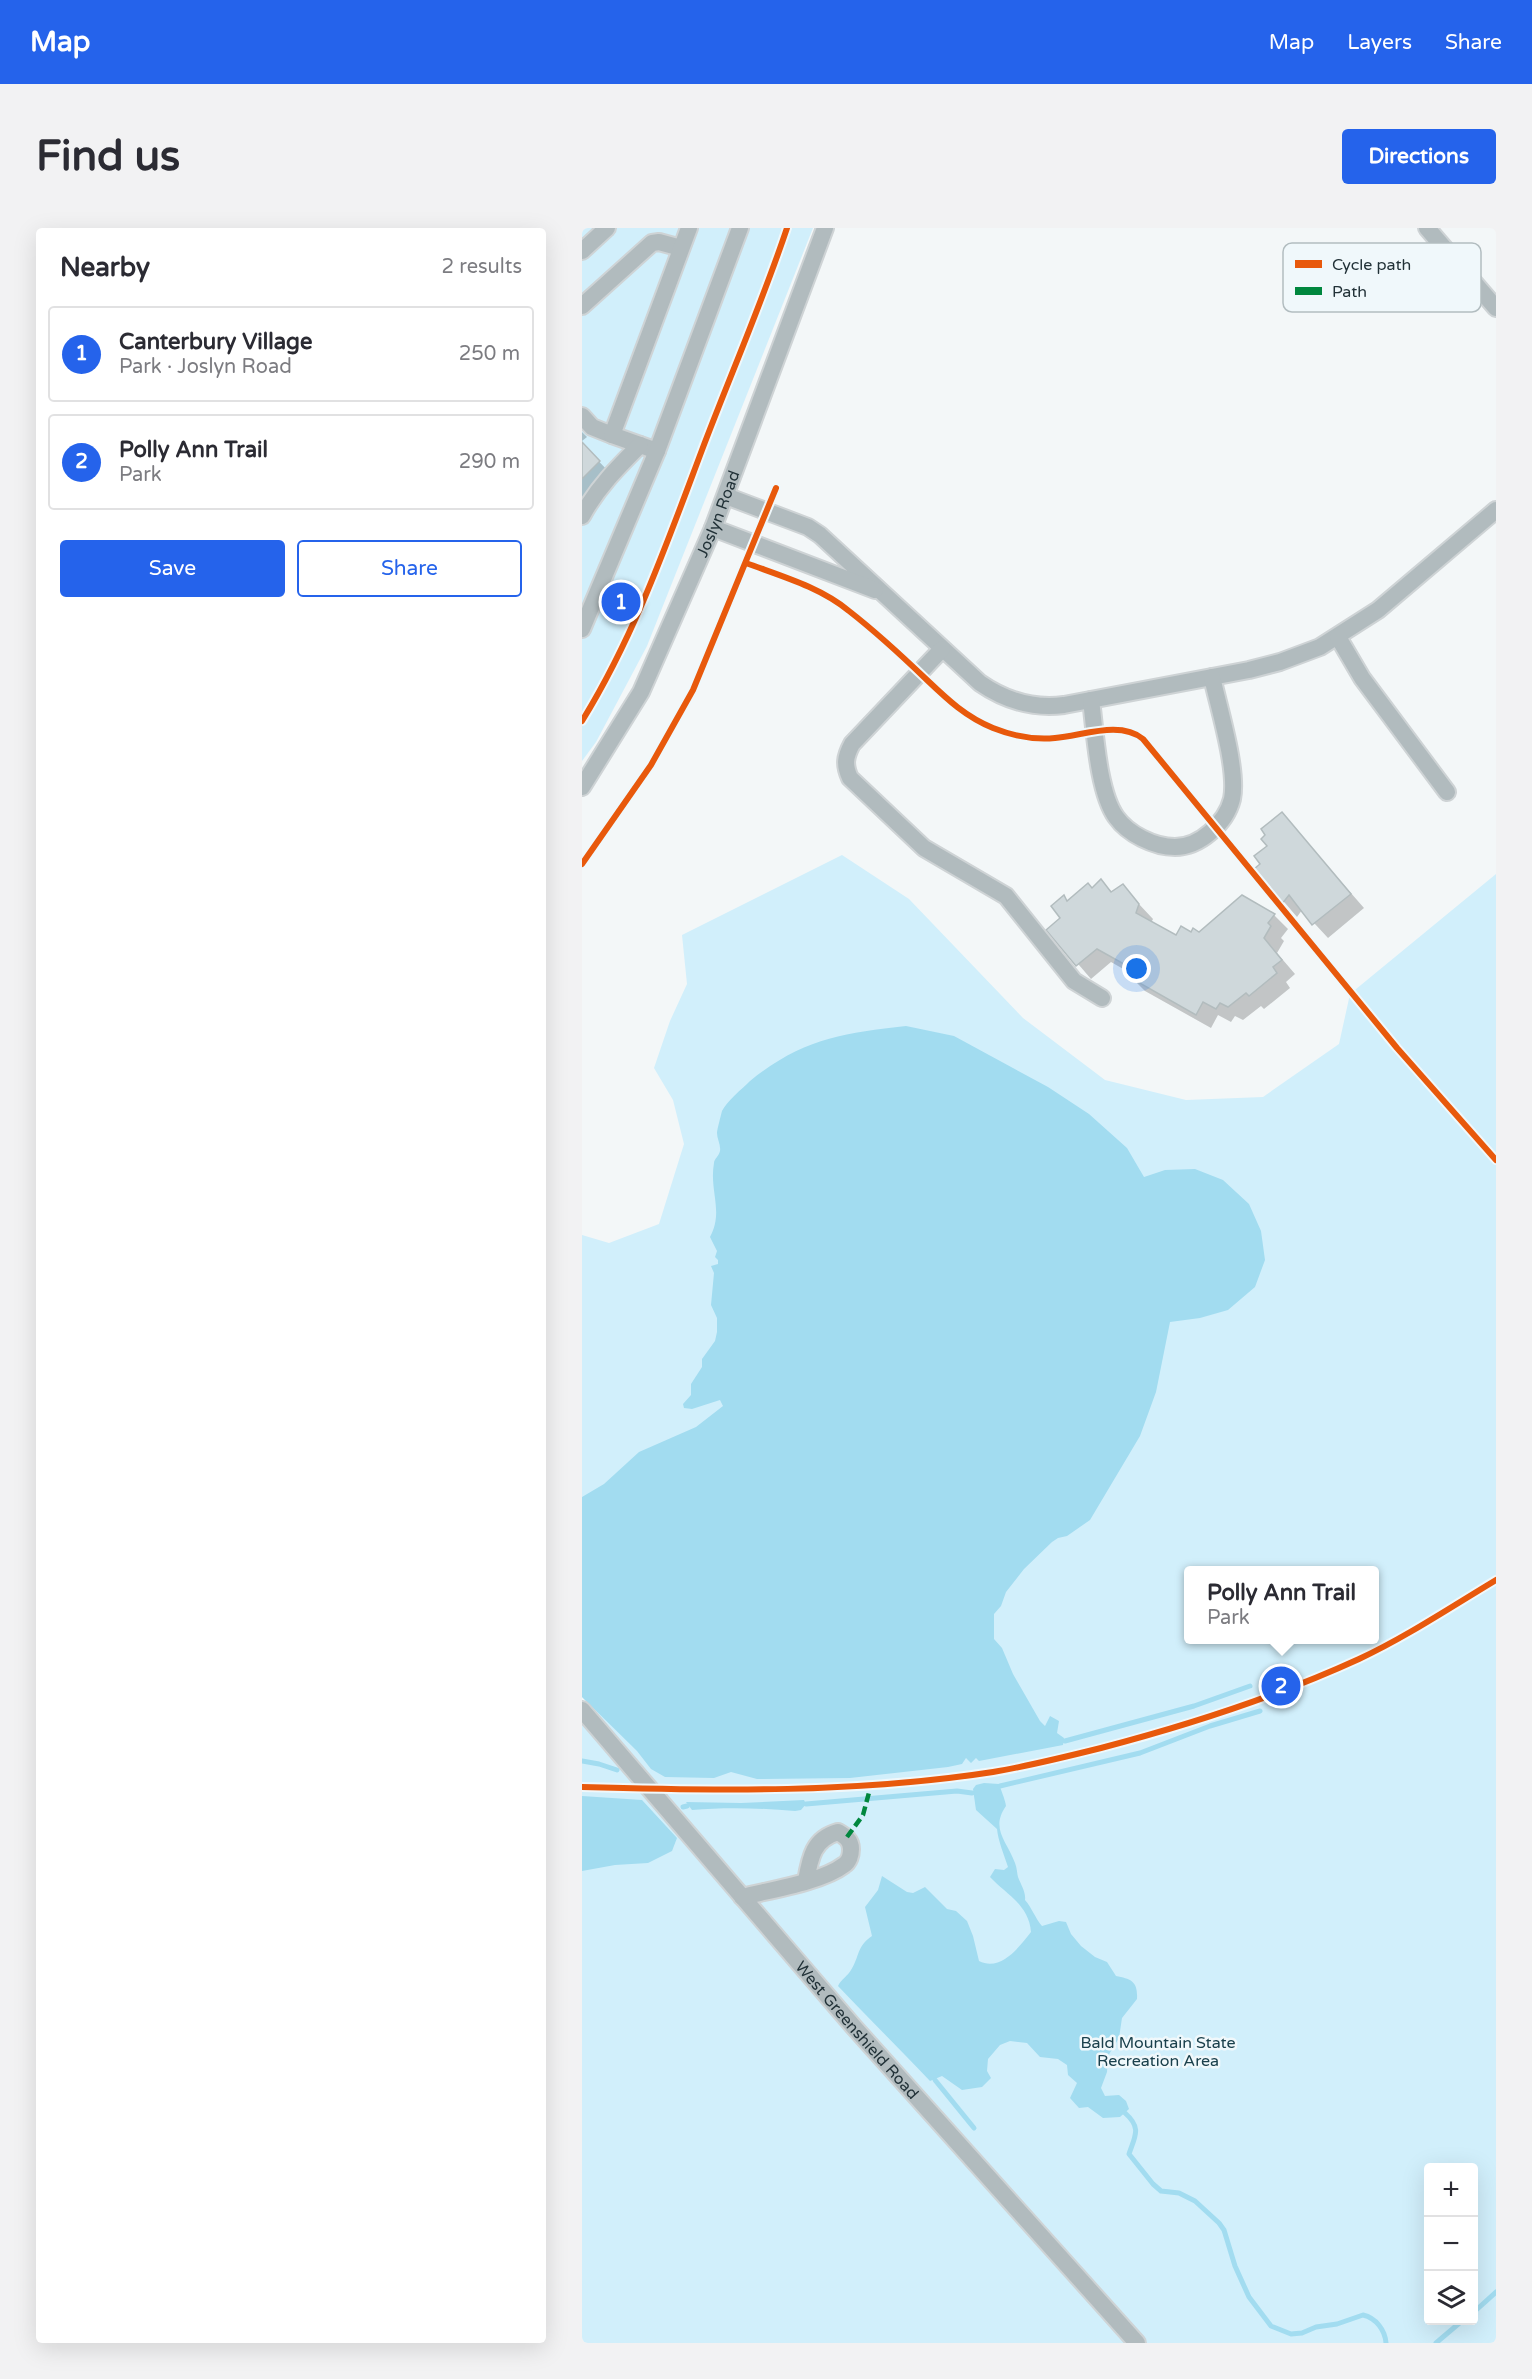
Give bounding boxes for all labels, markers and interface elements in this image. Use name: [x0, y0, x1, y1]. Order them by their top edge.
text: Map: [30, 25, 90, 59]
text: Map: [1269, 30, 1314, 55]
text: Layers: [1347, 30, 1412, 55]
text: Share: [1445, 30, 1502, 55]
button: Directions: [1342, 129, 1496, 184]
text: Find us: [36, 131, 180, 182]
legend: [1283, 243, 1481, 312]
text: Nearby: [60, 252, 150, 283]
text: 2 results: [442, 255, 522, 279]
text: Cycle path: [1332, 255, 1411, 275]
text: Path: [1332, 282, 1367, 302]
text: Canterbury Village: [119, 329, 312, 355]
text: 1: [75, 342, 88, 366]
text: 250 m: [459, 342, 520, 366]
text: Park · Joslyn Road: [119, 355, 292, 379]
text: Polly Ann Trail: [119, 437, 268, 463]
text: 2: [75, 450, 88, 474]
text: 290 m: [459, 450, 520, 474]
text: Park: [119, 463, 162, 487]
street label: Joslyn Road: [692, 468, 745, 561]
button: Save: [60, 540, 285, 597]
button: Share: [297, 540, 522, 597]
pin: 1: [602, 580, 640, 625]
your location: [1122, 954, 1151, 983]
popup: [1184, 1566, 1379, 1644]
text: Polly Ann Trail: [1207, 1580, 1356, 1606]
text: Park: [1207, 1606, 1250, 1630]
pin: 2: [1262, 1664, 1300, 1708]
street label: West Greenshield Road: [791, 1957, 923, 2104]
park label: Bald Mountain State Recreation Area: [1080, 2033, 1236, 2071]
map controls: [1424, 2163, 1478, 2325]
button: +: [1424, 2163, 1478, 2217]
button: −: [1424, 2217, 1478, 2271]
button: layers: [1424, 2271, 1478, 2325]

